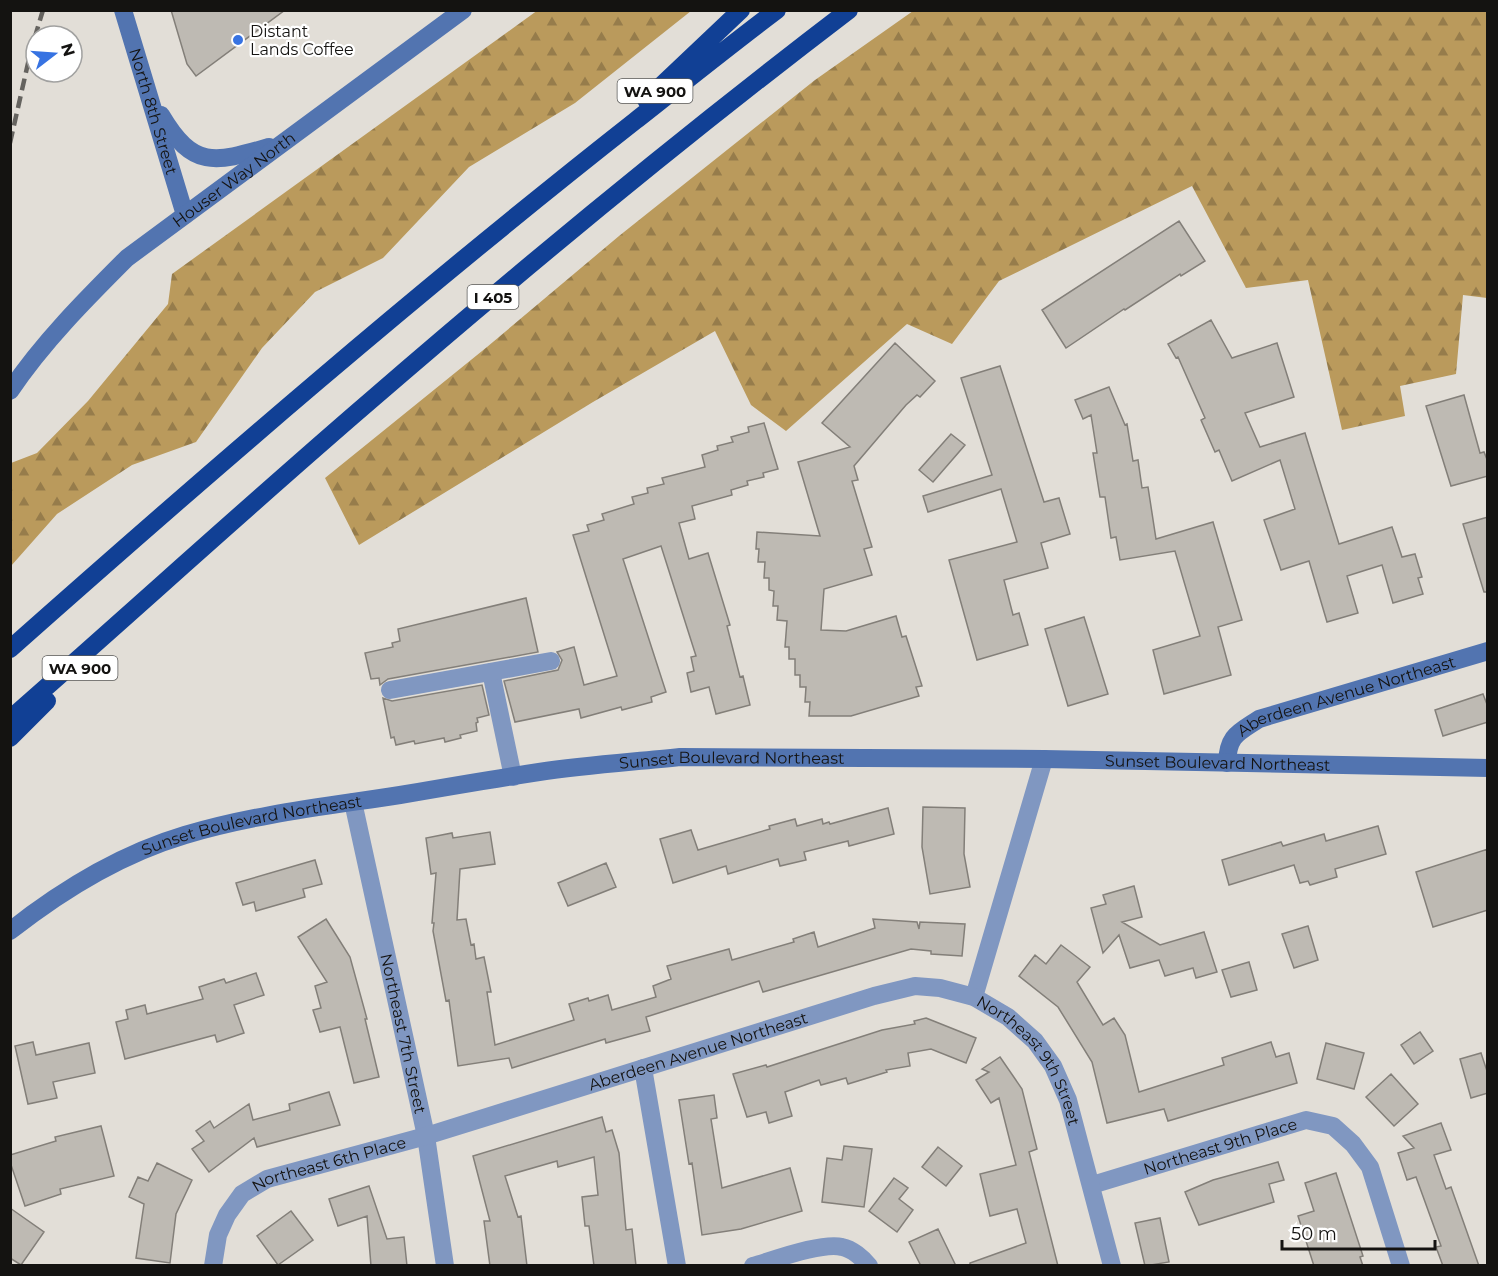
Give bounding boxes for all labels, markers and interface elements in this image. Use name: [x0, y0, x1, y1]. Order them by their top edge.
place label: Distant Lands Coffee: [250, 22, 354, 59]
north arrow: [24, 24, 84, 84]
marker: Distant Lands Coffee: [231, 33, 245, 47]
text: N: [57, 41, 79, 59]
street label: North 8th Street: [126, 46, 182, 178]
road number: WA 900: [618, 79, 692, 103]
street label: Houser Way North: [169, 128, 299, 231]
road number: I 405: [468, 285, 518, 309]
street label: Aberdeen Avenue Northeast: [1233, 652, 1458, 740]
road number: WA 900: [42, 656, 118, 680]
street label: Sunset Boulevard Northeast: [618, 747, 845, 772]
street label: Sunset Boulevard Northeast: [1105, 751, 1331, 774]
street label: Sunset Boulevard Northeast: [138, 791, 364, 859]
street label: Northeast 7th Street: [377, 952, 430, 1116]
street label: Northeast 9th Street: [974, 991, 1084, 1128]
street label: Aberdeen Avenue Northeast: [586, 1008, 810, 1094]
street label: Northeast 9th Place: [1141, 1114, 1299, 1178]
street label: Northeast 6th Place: [248, 1132, 408, 1195]
scale bar: [1282, 1213, 1435, 1251]
text: 50 m: [1291, 1223, 1337, 1245]

